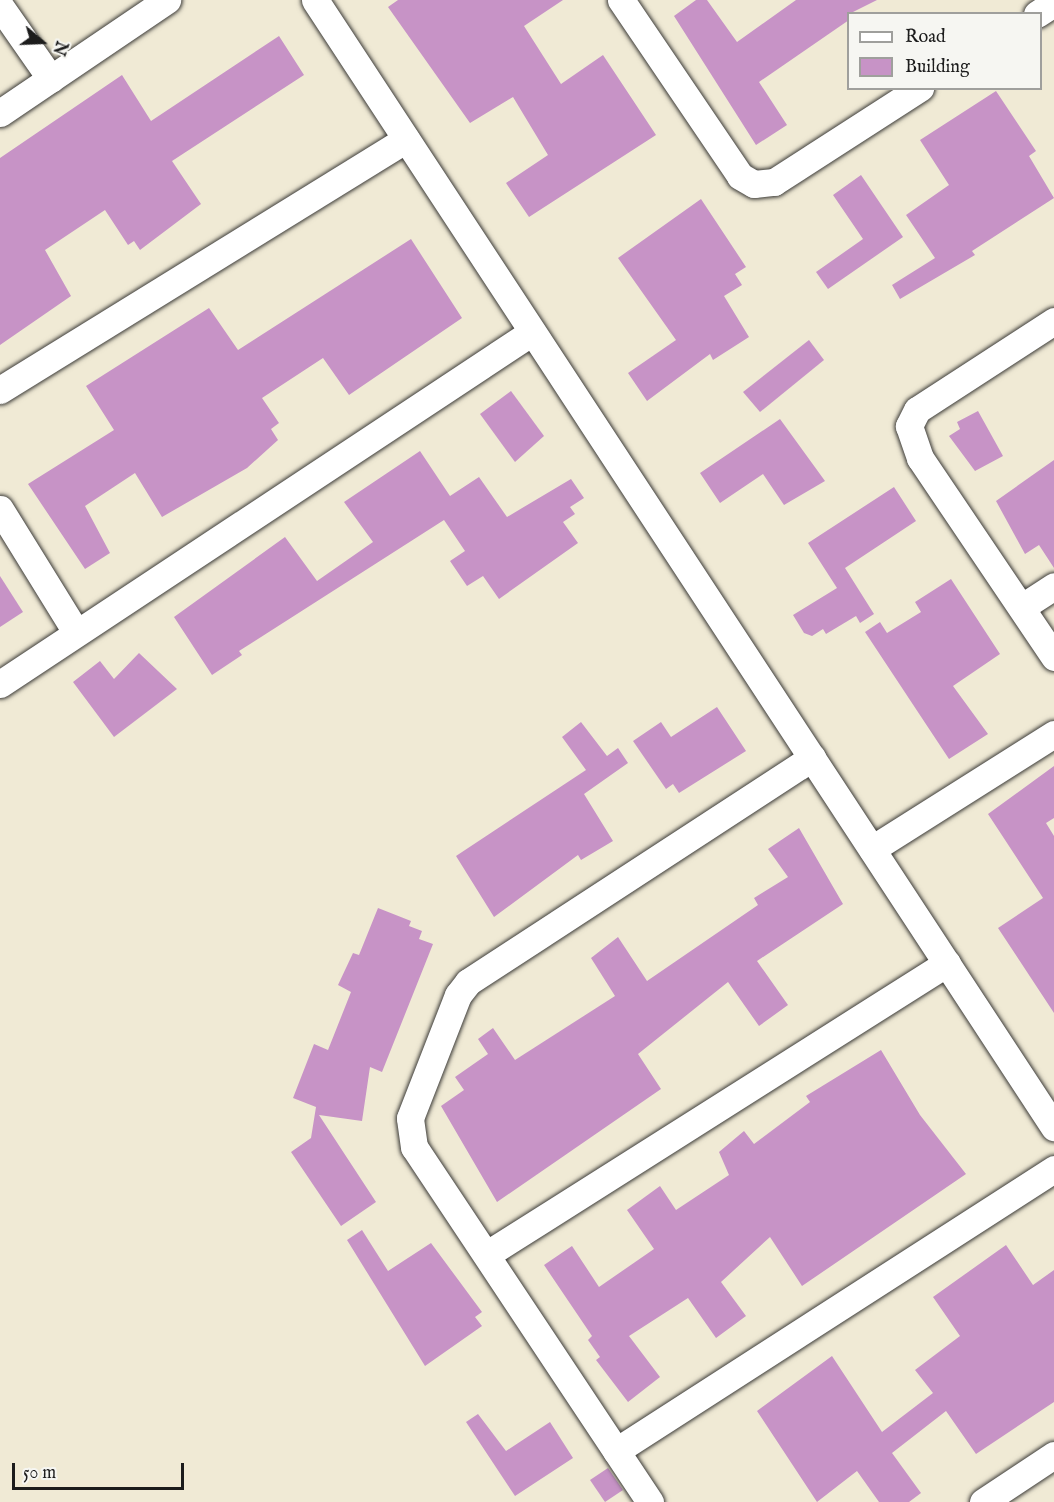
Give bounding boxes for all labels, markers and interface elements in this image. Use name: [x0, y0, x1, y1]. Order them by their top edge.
north arrow: [12, 12, 72, 72]
legend: [847, 12, 1042, 90]
text: Road: [905, 26, 946, 49]
text: N: [47, 38, 71, 58]
text: Building: [905, 56, 970, 79]
scale bar: [15, 1451, 188, 1489]
text: 50 m: [23, 1462, 56, 1485]

